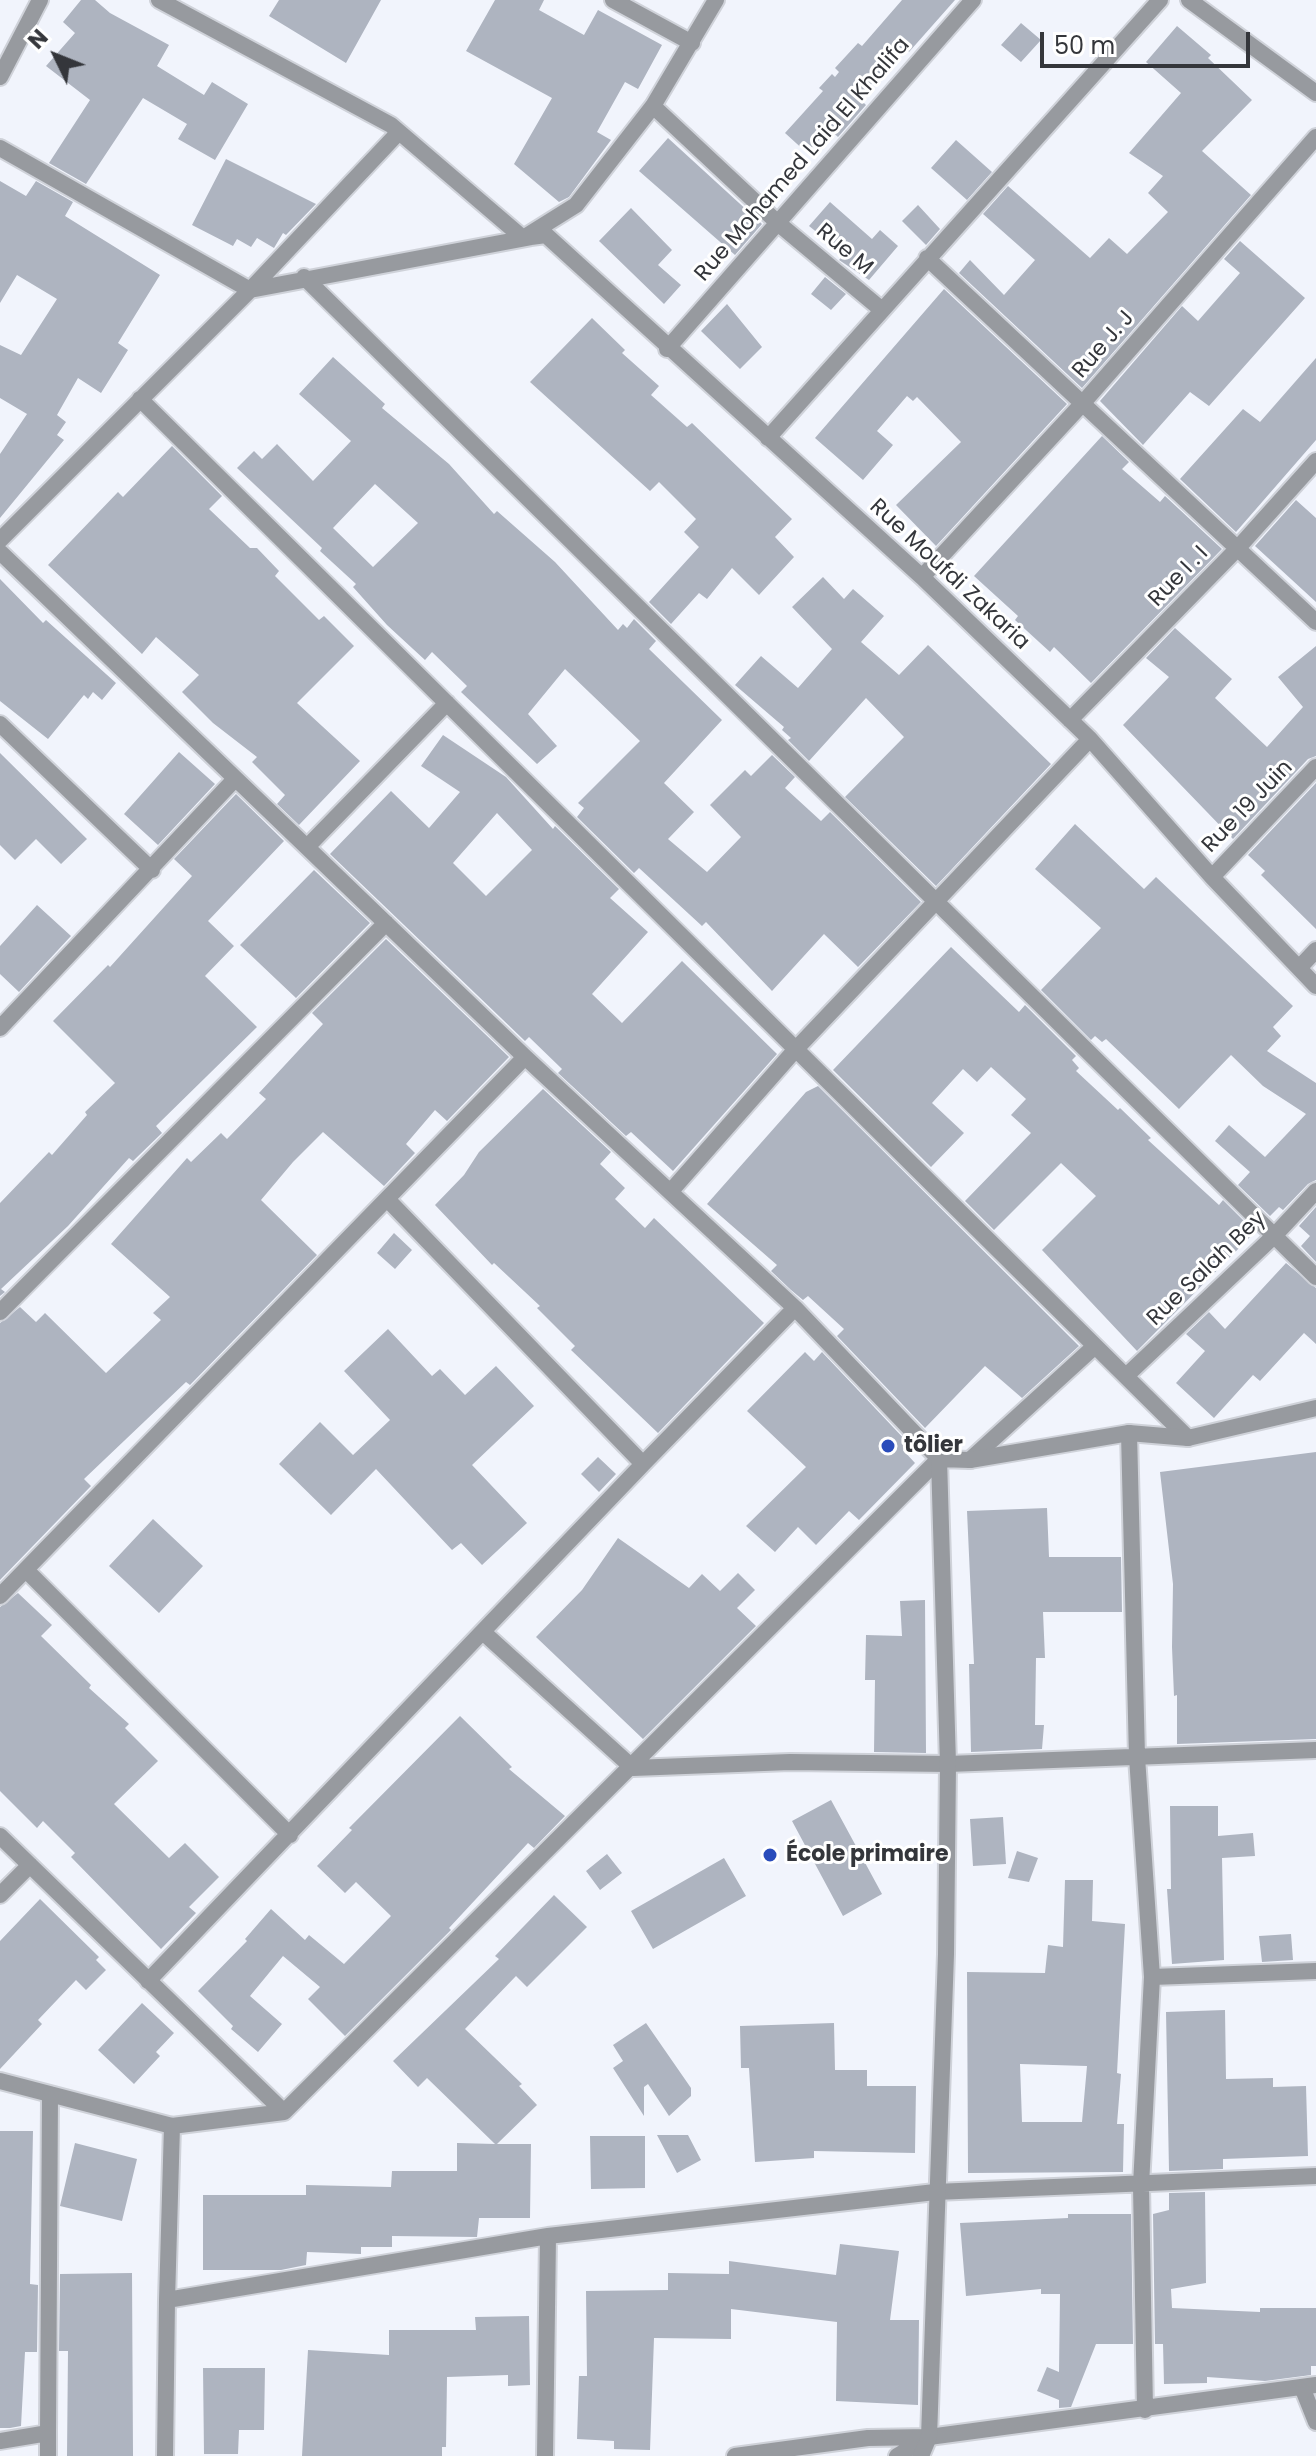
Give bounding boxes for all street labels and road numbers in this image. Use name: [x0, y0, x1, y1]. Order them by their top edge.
street label: Rue Mohamed Laid El Khalifa: [690, 33, 916, 287]
street label: Rue M: [810, 219, 878, 281]
street label: Rue J. J: [1068, 306, 1140, 384]
street label: Rue Moufdi Zakaria: [864, 494, 1034, 656]
street label: Rue I . I: [1144, 541, 1214, 613]
street label: Rue 19 Juin: [1197, 755, 1299, 859]
street label: Rue Salah Bey: [1142, 1206, 1272, 1332]

